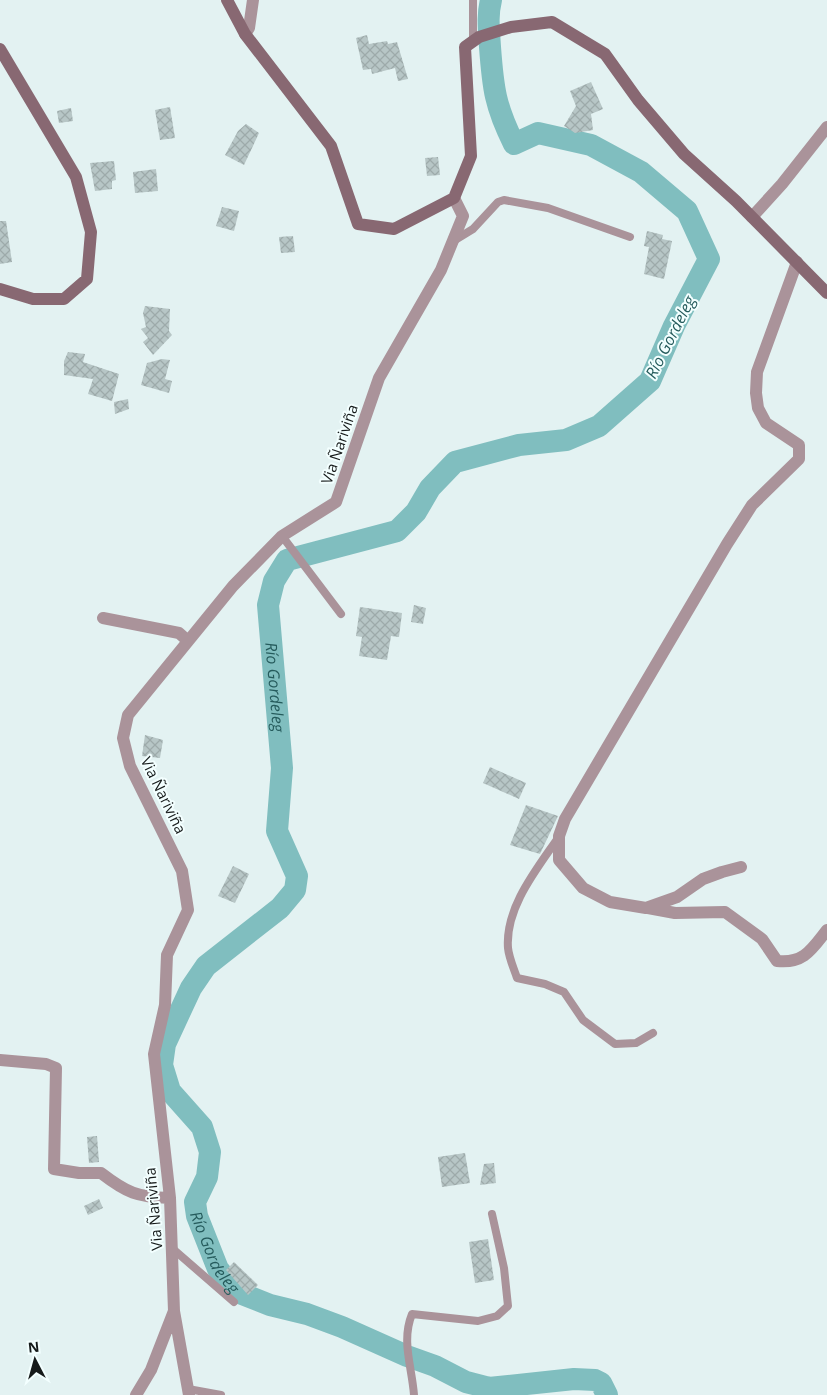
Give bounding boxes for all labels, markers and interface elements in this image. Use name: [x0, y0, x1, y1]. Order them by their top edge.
water label: Río Gordeleg: [640, 291, 701, 382]
street label: Via Ñariviña: [316, 401, 362, 487]
water label: Río Gordeleg: [260, 641, 290, 734]
street label: Via Ñariviña: [137, 753, 191, 837]
street label: Via Ñariviña: [139, 1167, 167, 1251]
water label: Río Gordeleg: [185, 1208, 245, 1299]
north arrow: [10, 1335, 60, 1385]
text: N: [27, 1337, 40, 1357]

